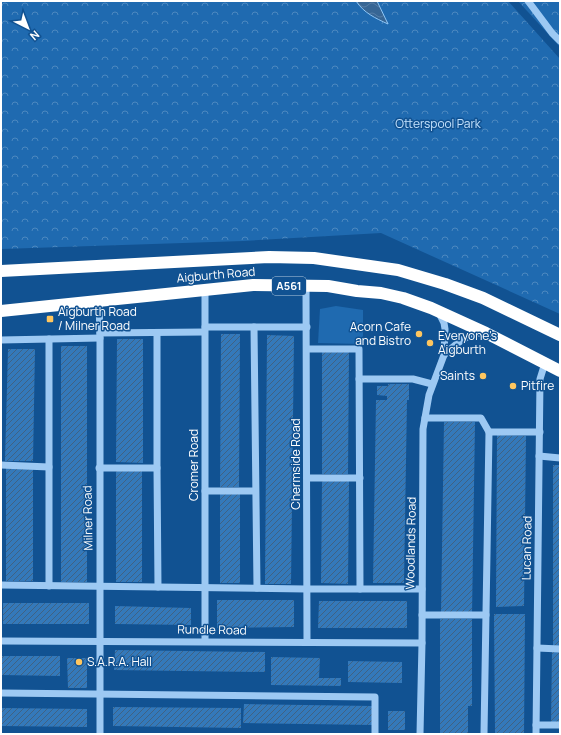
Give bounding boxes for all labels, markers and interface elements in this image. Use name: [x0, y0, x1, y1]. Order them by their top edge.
north arrow: [8, 8, 48, 48]
text: N: [27, 28, 43, 44]
park label: Otterspool Park: [395, 115, 482, 132]
street label: Aigburth Road: [176, 263, 256, 286]
road number: A561: [272, 277, 306, 295]
place label: Aigburth Road / Milner Road: [58, 303, 137, 334]
marker: Aigburth Road / Milner Road: [45, 314, 55, 324]
place label: Acorn Cafe and Bistro: [350, 318, 411, 349]
place label: Everyone's Aigburth: [438, 327, 497, 358]
marker: Acorn Cafe and Bistro: [414, 329, 424, 339]
marker: Everyone's Aigburth: [425, 338, 435, 348]
place label: Saints: [440, 367, 475, 384]
marker: Saints: [478, 371, 488, 381]
place label: Pitfire: [521, 377, 554, 394]
marker: Pitfire: [508, 381, 518, 391]
street label: Chermside Road: [287, 418, 304, 510]
street label: Cromer Road: [185, 429, 202, 501]
street label: Milner Road: [78, 485, 97, 551]
street label: Woodlands Road: [401, 497, 420, 589]
street label: Lucan Road: [517, 516, 536, 580]
street label: Rundle Road: [177, 620, 247, 639]
place label: S.A.R.A. Hall: [87, 653, 152, 670]
marker: S.A.R.A. Hall: [74, 657, 84, 667]

